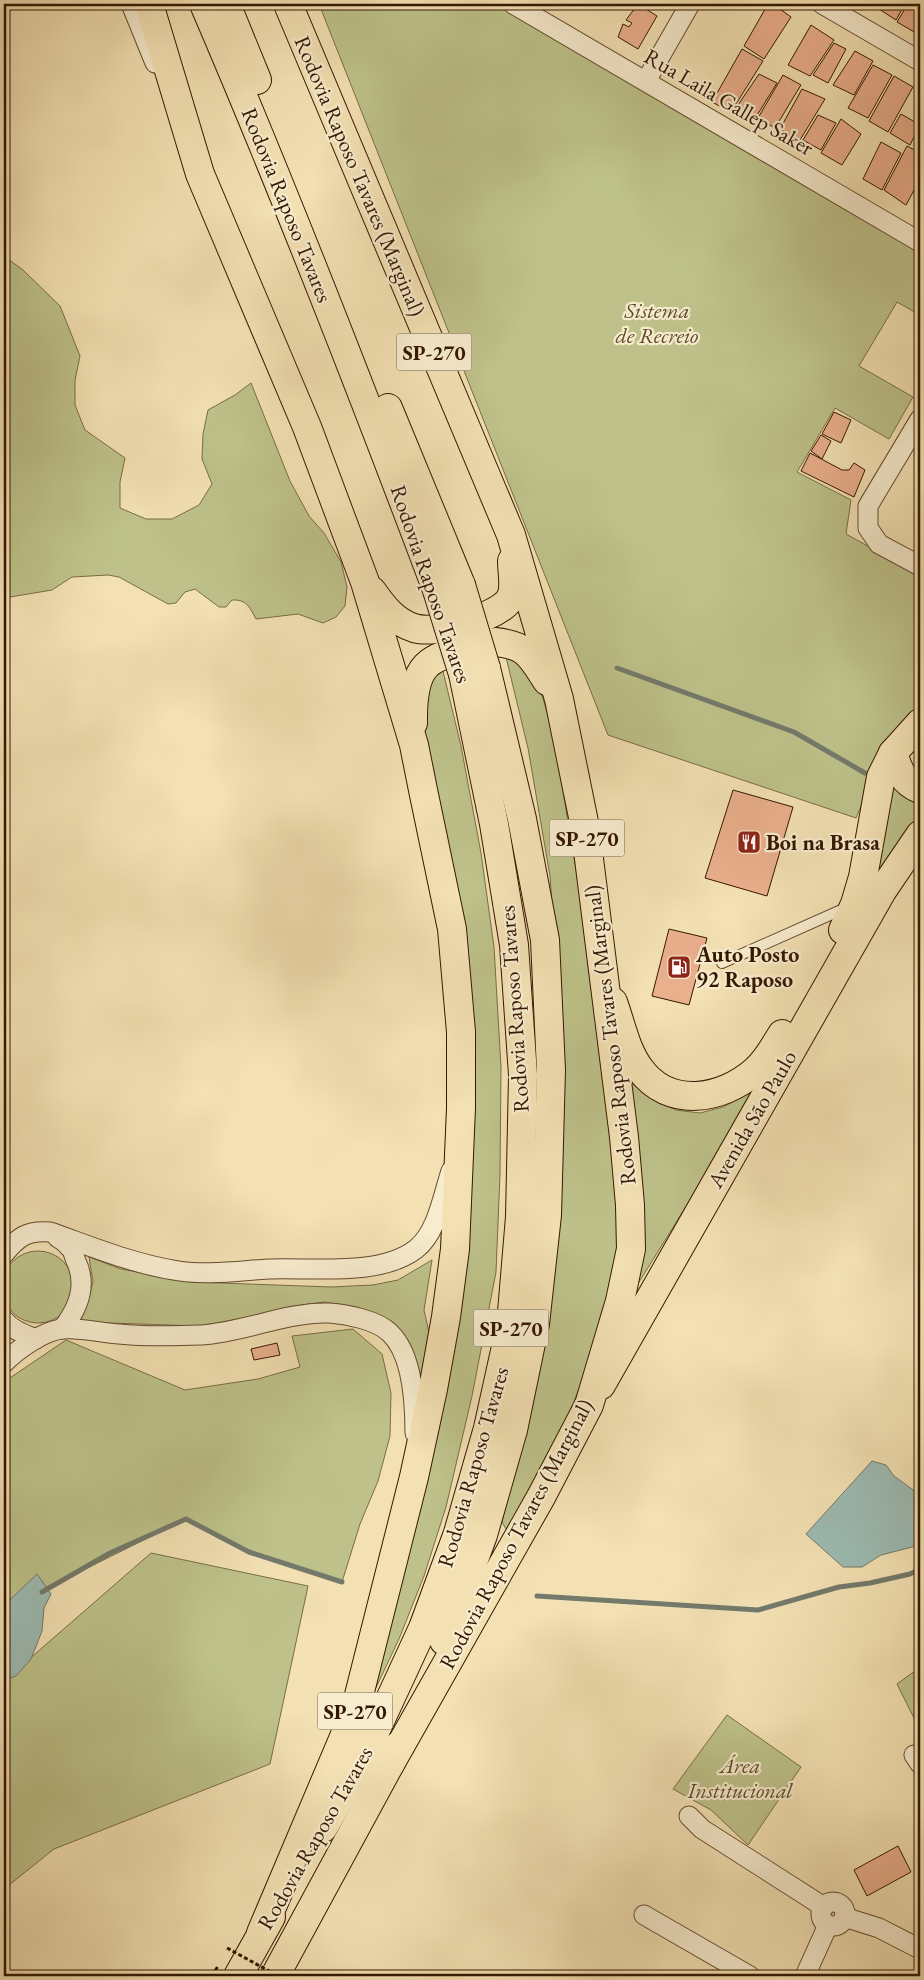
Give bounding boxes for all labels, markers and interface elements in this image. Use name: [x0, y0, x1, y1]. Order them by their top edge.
street label: Rodovia Raposo Tavares (Marginal): [288, 31, 432, 321]
street label: Rua Laila Gallep Saker: [639, 42, 819, 163]
street label: Rodovia Raposo Tavares: [235, 103, 339, 307]
park label: Sistema de Recreio: [616, 296, 698, 350]
road number: SP-270: [396, 334, 472, 371]
street label: Rodovia Raposo Tavares: [384, 481, 478, 687]
road number: SP-270: [550, 820, 624, 856]
place label: Boi na Brasa: [766, 828, 880, 857]
restaurant icon: Boi na Brasa: [736, 829, 762, 855]
street label: Rodovia Raposo Tavares (Marginal): [577, 883, 643, 1187]
street label: Rodovia Raposo Tavares: [492, 904, 536, 1114]
place label: Auto Posto 92 Raposo: [695, 940, 799, 994]
fuel station icon: Auto Posto 92 Raposo: [666, 954, 692, 980]
street label: Avenida São Paulo: [700, 1045, 803, 1194]
road number: SP-270: [474, 1310, 548, 1346]
street label: Rodovia Raposo Tavares: [430, 1363, 516, 1571]
street label: Rodovia Raposo Tavares (Marginal): [432, 1394, 600, 1674]
road number: SP-270: [318, 1692, 392, 1730]
street label: Rodovia Raposo Tavares: [251, 1741, 379, 1935]
park label: Área Institucional: [686, 1751, 793, 1805]

